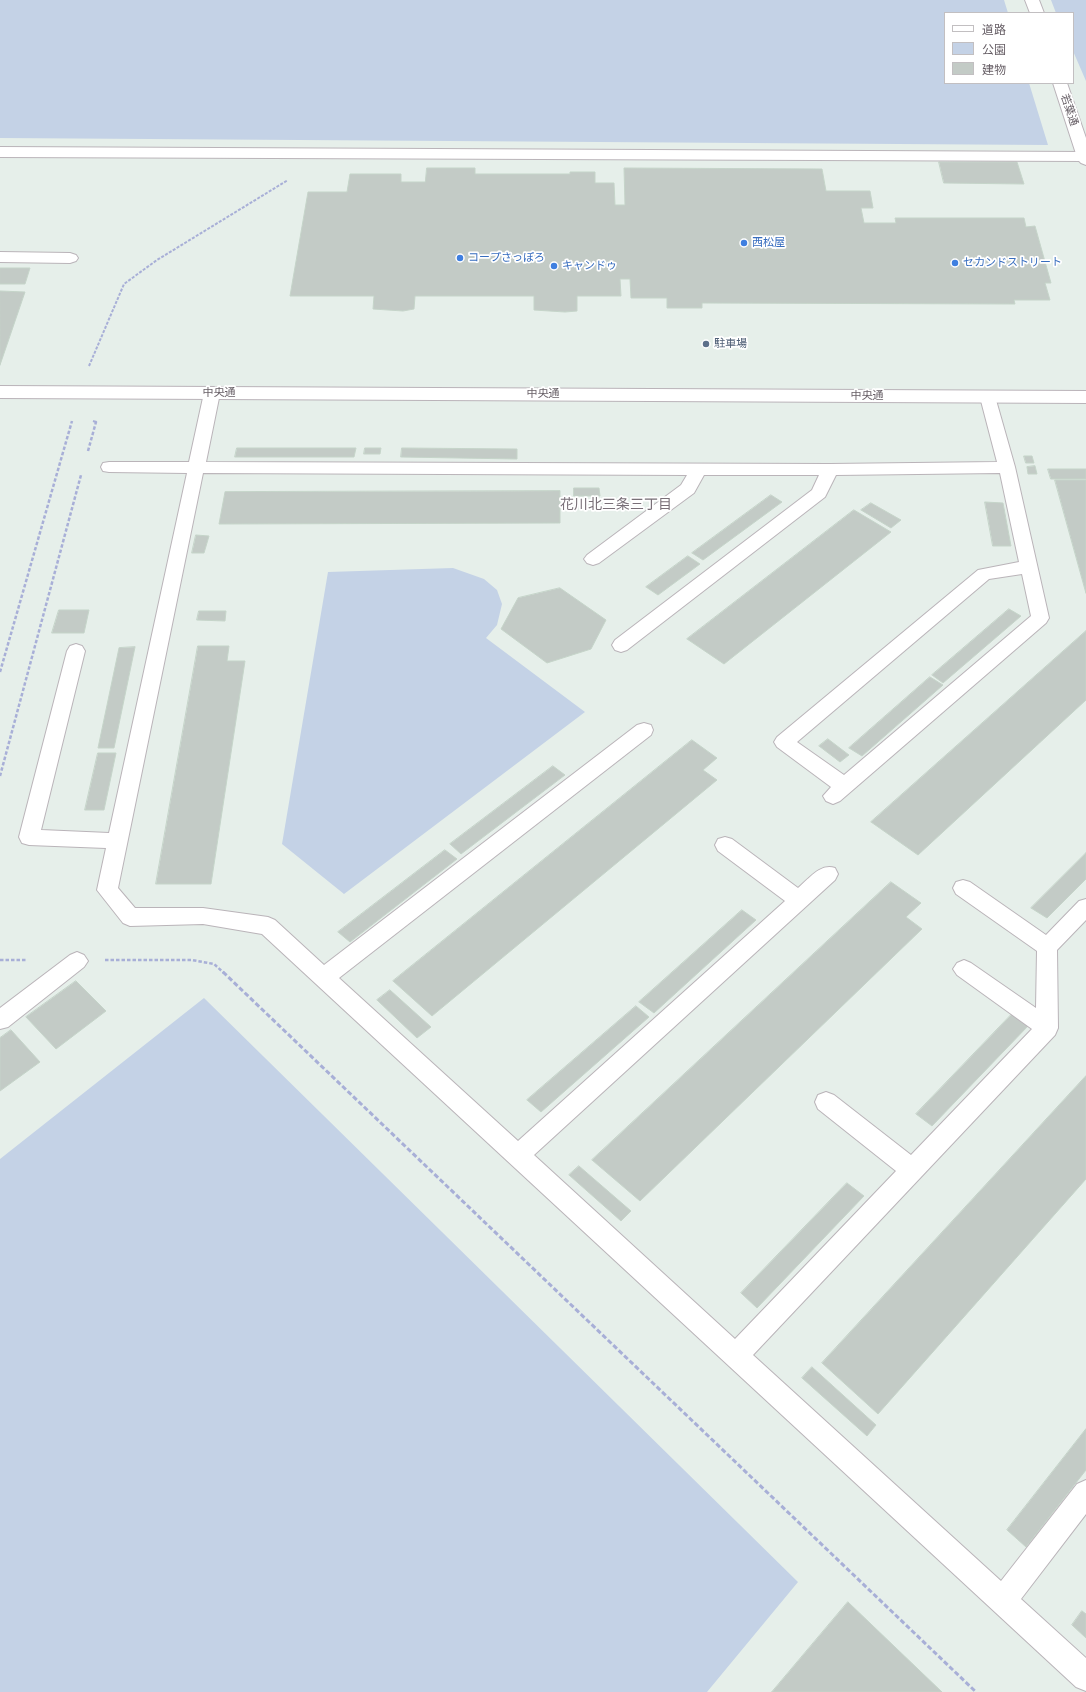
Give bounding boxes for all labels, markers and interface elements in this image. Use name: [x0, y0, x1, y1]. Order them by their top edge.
legend: [944, 12, 1074, 84]
text: 道路: [982, 22, 1006, 37]
text: 公園: [982, 42, 1006, 57]
text: 建物: [982, 62, 1006, 77]
street label: 若葉通: [1057, 92, 1081, 128]
place label: 西松屋: [752, 236, 785, 250]
marker: 西松屋: [739, 238, 749, 248]
place label: コープさっぽろ: [468, 251, 545, 265]
marker: コープさっぽろ: [455, 253, 465, 263]
place label: セカンドストリート: [963, 256, 1062, 270]
marker: セカンドストリート: [950, 258, 960, 268]
place label: キャンドゥ: [562, 259, 617, 273]
marker: キャンドゥ: [549, 261, 559, 271]
place label: 駐車場: [714, 337, 747, 351]
marker: 駐車場: [701, 339, 711, 349]
street label: 中央通: [203, 386, 235, 400]
street label: 中央通: [527, 387, 559, 401]
street label: 中央通: [851, 389, 883, 403]
district label: 花川北三条三丁目: [560, 497, 672, 513]

